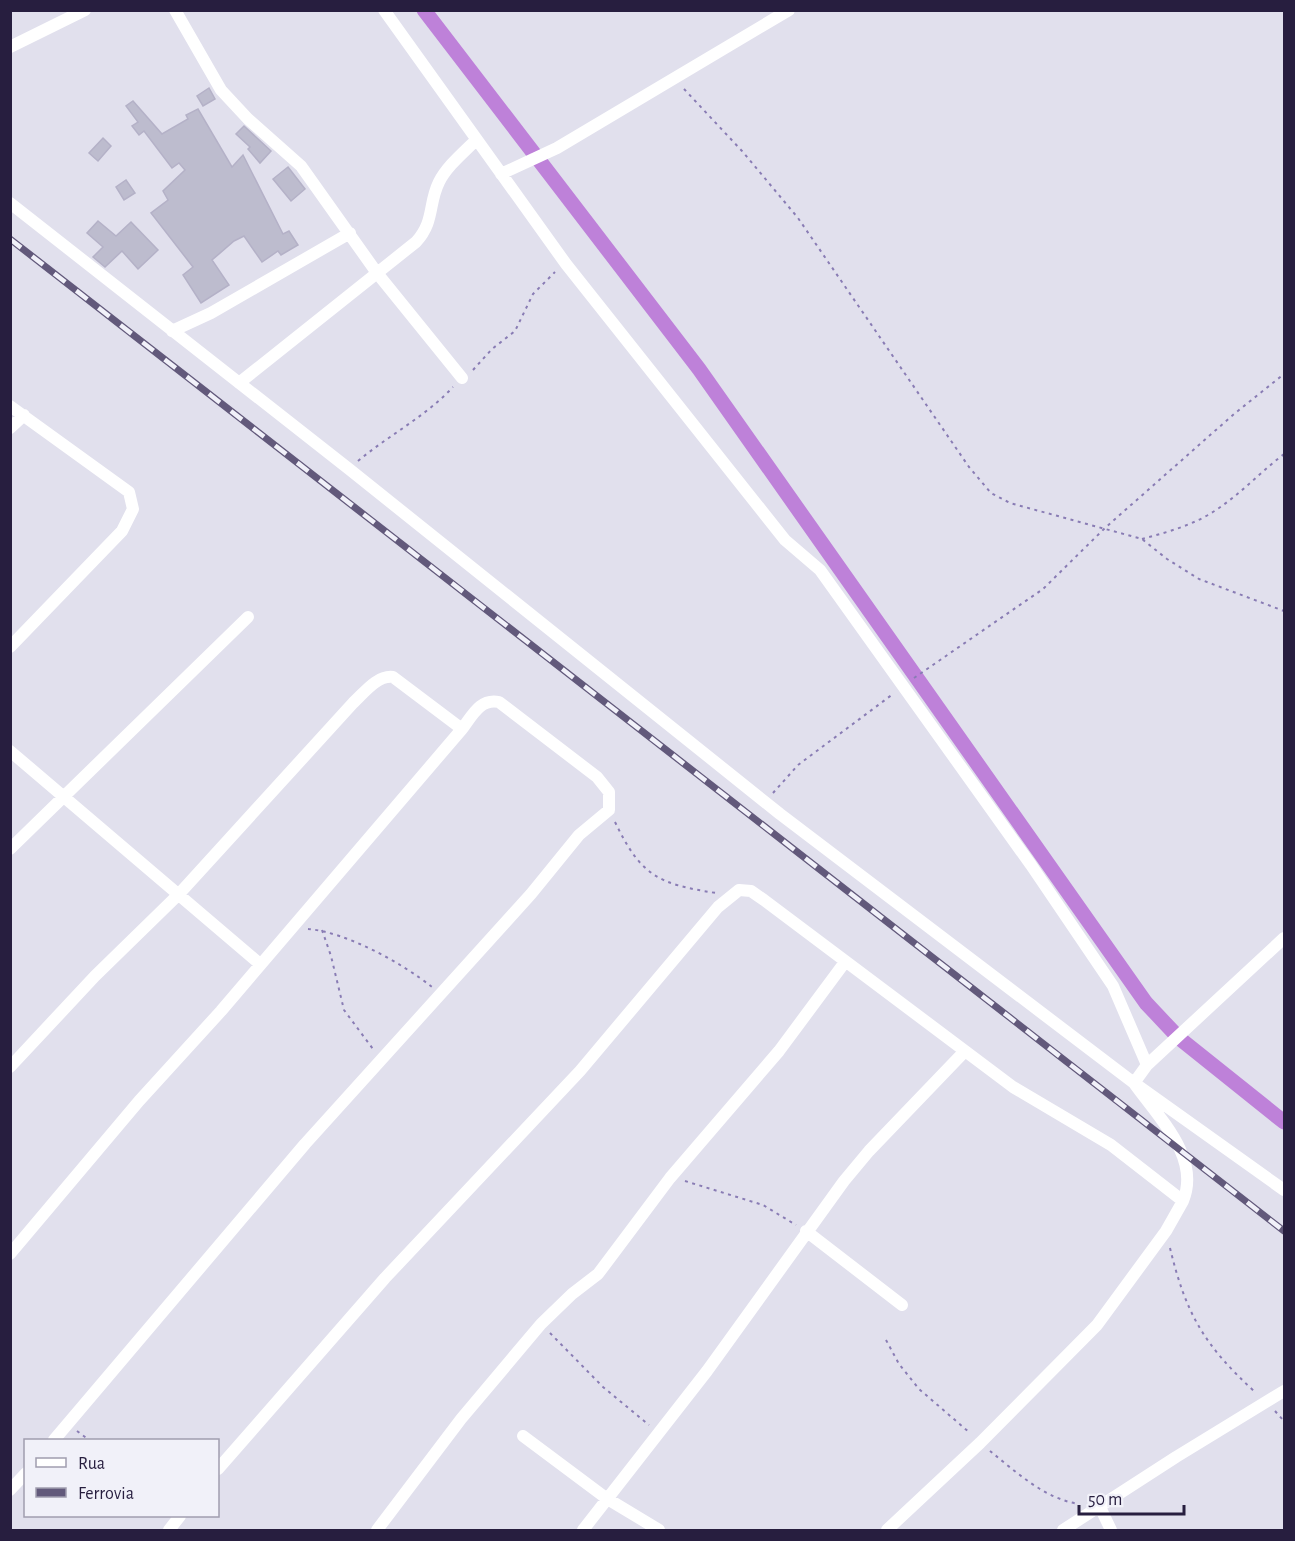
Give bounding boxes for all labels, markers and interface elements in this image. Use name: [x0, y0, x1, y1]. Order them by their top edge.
legend: [24, 1439, 219, 1517]
text: Rua: [78, 1455, 105, 1473]
scale bar: [1079, 1478, 1184, 1516]
text: Ferrovia: [78, 1485, 134, 1503]
text: 50 m: [1088, 1491, 1122, 1509]

